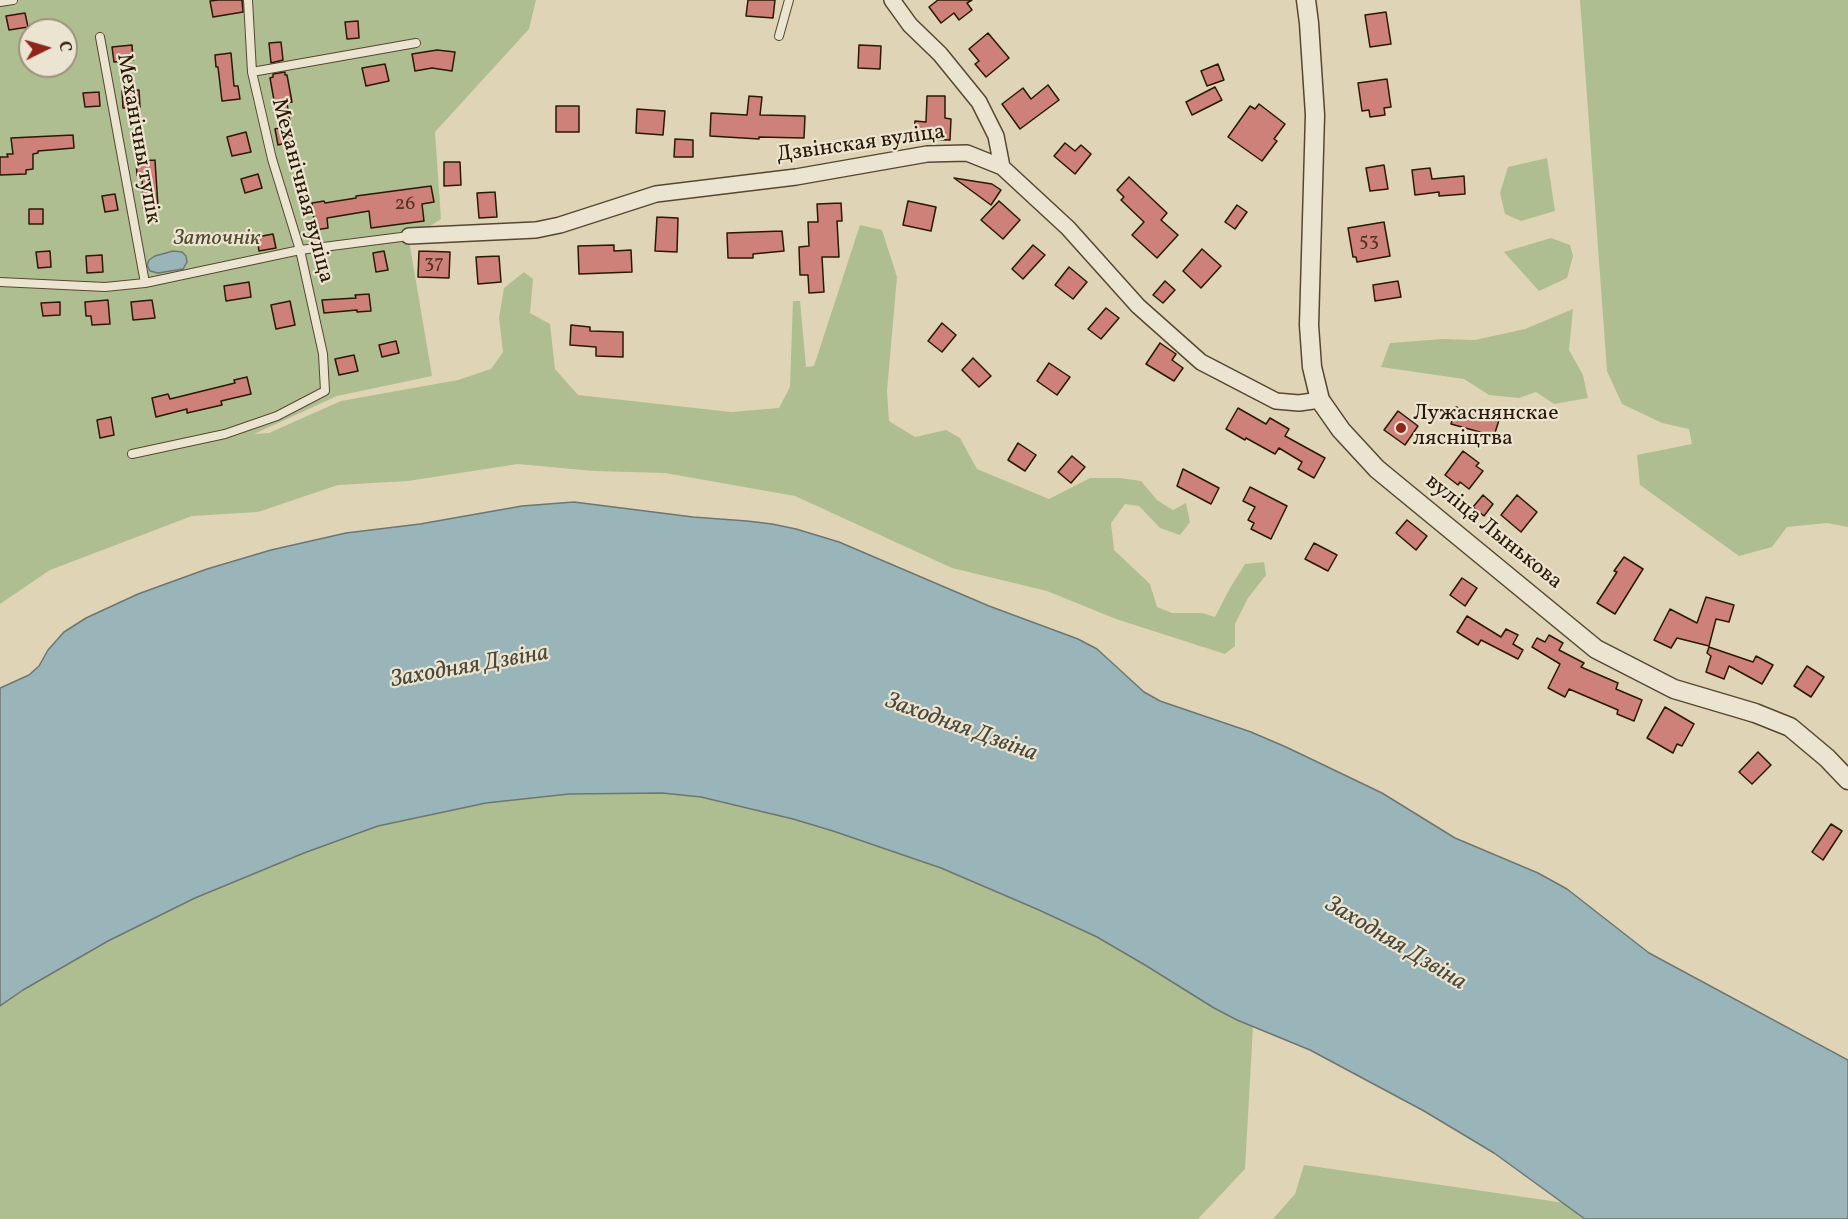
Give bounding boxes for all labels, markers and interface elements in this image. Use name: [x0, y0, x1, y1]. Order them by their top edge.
north arrow: [18, 18, 78, 78]
text: С: [53, 41, 75, 53]
street label: Механічны тупік: [109, 52, 165, 226]
street label: Механічная вуліца: [264, 96, 338, 286]
street label: Дзвінская вуліца: [775, 120, 947, 170]
house number: 26: [395, 193, 415, 217]
park label: Заточнік: [174, 227, 260, 253]
house number: 53: [1359, 230, 1379, 254]
house number: 37: [424, 252, 444, 276]
place label: Лужаснянскае лясніцтва: [1413, 402, 1559, 454]
marker: Лужаснянскае лясніцтва: [1394, 421, 1408, 435]
street label: вуліца Лынькова: [1419, 470, 1567, 596]
water label: Заходняя Дзвіна: [389, 640, 551, 696]
water label: Заходняя Дзвіна: [881, 688, 1041, 770]
water label: Заходняя Дзвіна: [1319, 892, 1471, 998]

